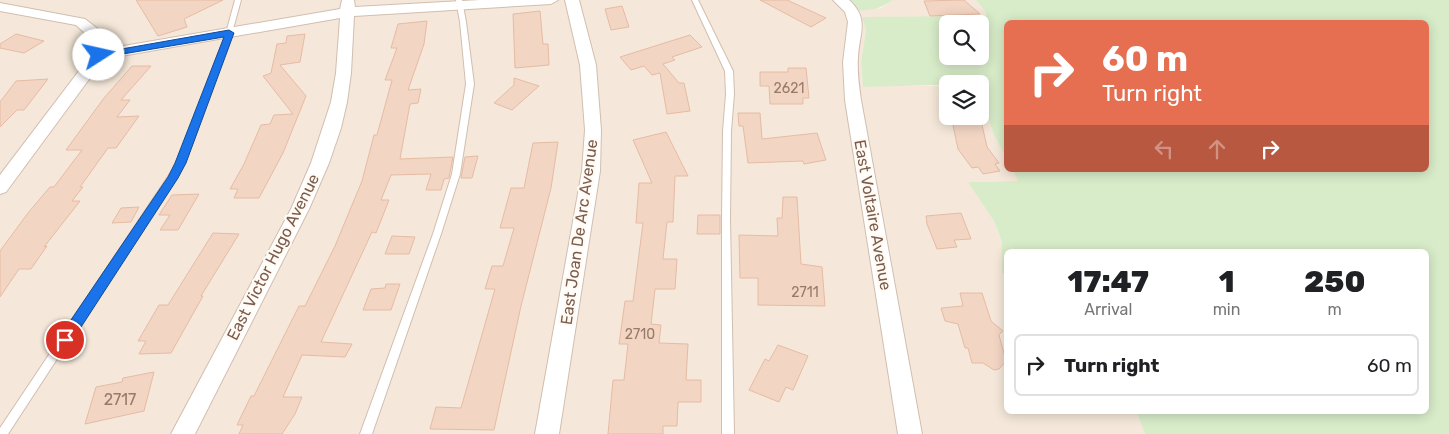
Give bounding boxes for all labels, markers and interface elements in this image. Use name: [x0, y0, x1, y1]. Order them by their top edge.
map controls: [939, 15, 989, 125]
button: search: [939, 15, 989, 65]
position arrow: [72, 28, 124, 80]
text: 60 m: [1102, 38, 1188, 80]
icon: right: [1019, 40, 1084, 105]
button: layers: [939, 75, 989, 125]
house number: 2621: [774, 80, 804, 97]
text: Turn right: [1102, 80, 1202, 107]
icon: left: [1150, 135, 1178, 163]
icon: ahead: [1203, 135, 1231, 163]
icon: right: [1256, 135, 1284, 163]
street label: East Joan De Arc Avenue: [557, 138, 601, 326]
street label: East Voltaire Avenue: [850, 138, 896, 292]
street label: East Victor Hugo Avenue: [223, 171, 323, 343]
text: 17:47: [1068, 264, 1149, 300]
text: 1: [1219, 264, 1234, 300]
text: 250: [1304, 264, 1365, 300]
house number: 2711: [791, 284, 819, 301]
text: Arrival: [1084, 300, 1132, 319]
text: min: [1213, 300, 1240, 319]
text: m: [1328, 300, 1342, 319]
pin: [44, 319, 86, 361]
icon: arrive: [51, 326, 79, 354]
house number: 2710: [625, 326, 655, 343]
icon: right: [1021, 351, 1049, 379]
text: Turn right: [1064, 354, 1159, 377]
text: 60 m: [1367, 354, 1412, 377]
house number: 2717: [104, 390, 136, 409]

